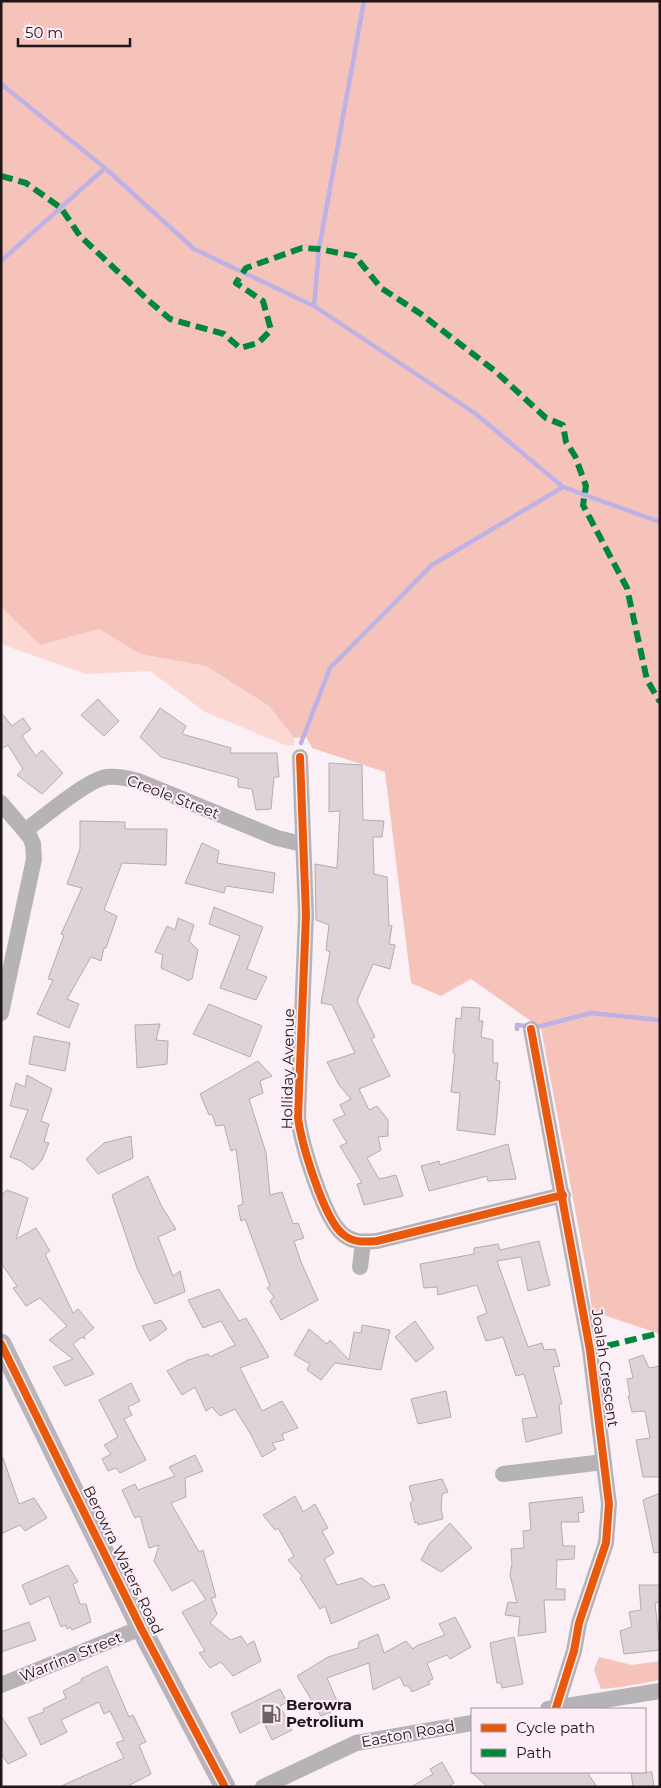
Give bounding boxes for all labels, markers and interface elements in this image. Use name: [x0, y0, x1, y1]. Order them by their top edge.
scale bar: [18, 15, 130, 47]
text: 50 m: [25, 23, 63, 42]
street label: Creole Street: [124, 770, 222, 823]
street label: Holliday Avenue: [277, 1008, 298, 1130]
street label: Joalah Crescent: [588, 1307, 623, 1428]
street label: Berowra Waters Road: [79, 1482, 168, 1637]
street label: Warrina Street: [17, 1627, 125, 1686]
place label: Berowra Petrolium: [286, 1695, 364, 1731]
fuel station icon: Berowra Petrolium: [260, 1703, 282, 1725]
legend: [471, 1708, 646, 1773]
street label: Easton Road: [360, 1716, 456, 1751]
text: Cycle path: [516, 1718, 595, 1737]
text: Path: [516, 1743, 552, 1762]

